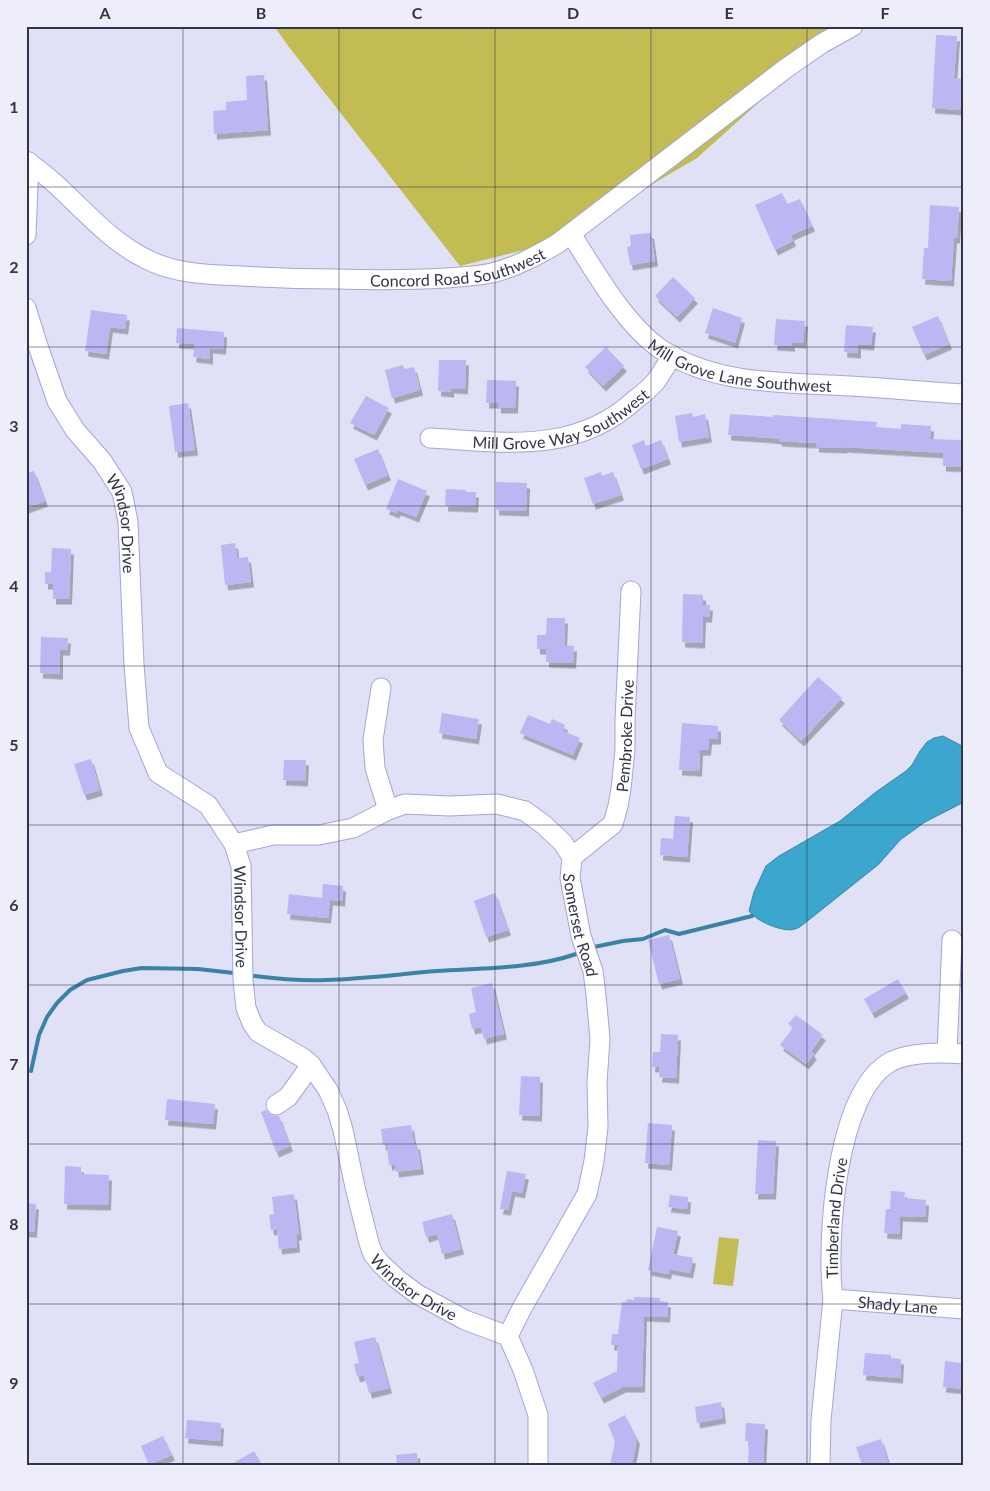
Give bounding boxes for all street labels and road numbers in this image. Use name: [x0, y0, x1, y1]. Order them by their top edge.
street label: Concord Road Southwest: [370, 243, 548, 289]
street label: Mill Grove Lane Southwest: [645, 334, 832, 395]
street label: Mill Grove Way Southwest: [472, 384, 652, 452]
street label: Windsor Drive: [103, 470, 140, 574]
street label: Pembroke Drive: [611, 679, 636, 793]
street label: Windsor Drive: [231, 866, 252, 968]
street label: Somerset Road: [560, 873, 603, 977]
street label: Timberland Drive: [821, 1156, 850, 1279]
street label: Windsor Drive: [367, 1250, 461, 1324]
street label: Shady Lane: [857, 1291, 938, 1316]

